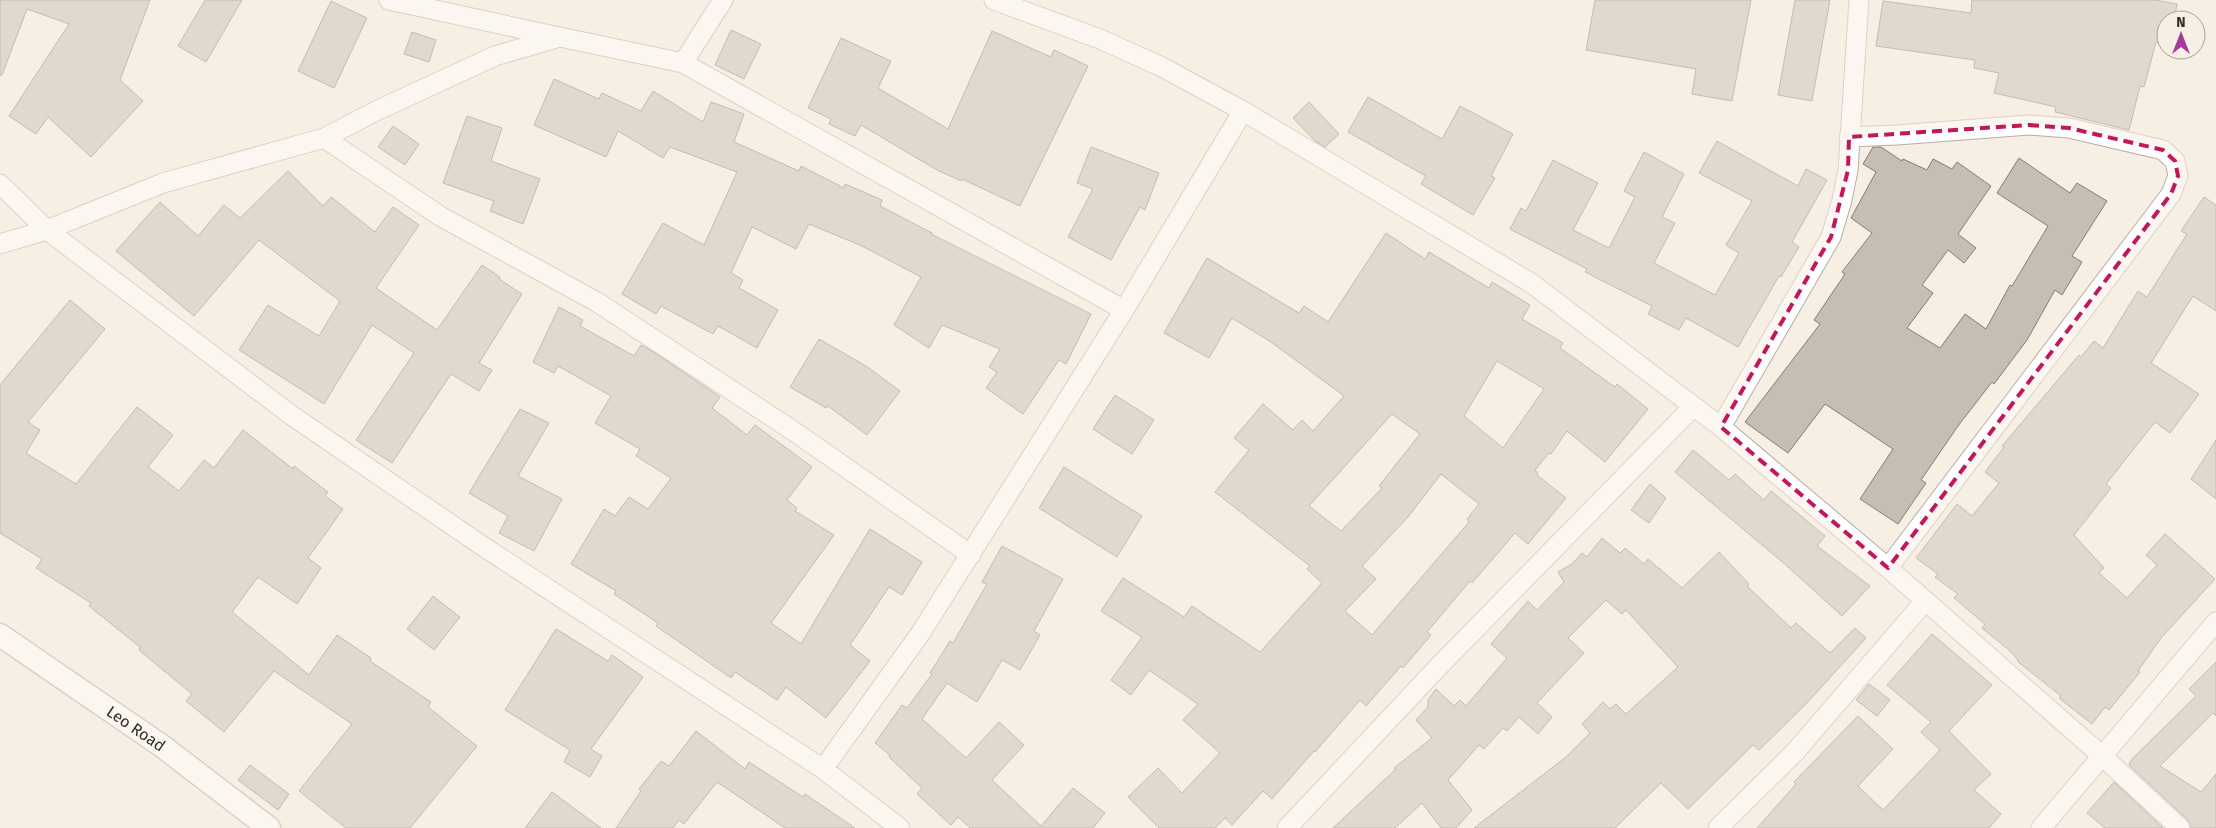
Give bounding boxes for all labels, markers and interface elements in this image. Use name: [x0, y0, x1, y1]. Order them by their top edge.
north arrow: [2156, 10, 2206, 60]
text: N: [2176, 14, 2186, 31]
street label: Leo Road: [103, 702, 169, 755]

